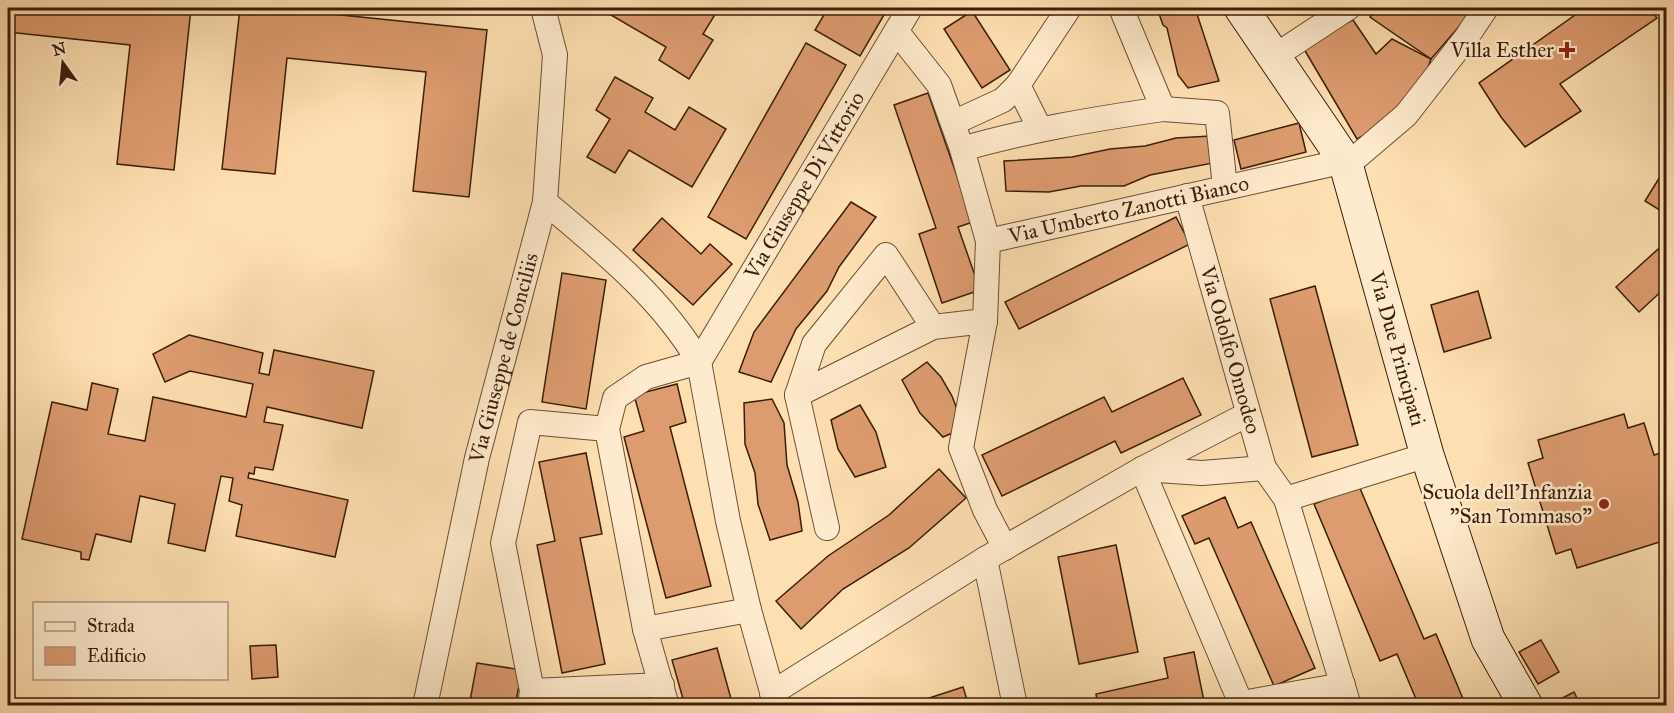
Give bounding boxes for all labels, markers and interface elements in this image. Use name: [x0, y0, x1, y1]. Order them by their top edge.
north arrow: [33, 33, 93, 93]
place label: Villa Esther: [1450, 37, 1554, 63]
text: N: [50, 38, 69, 60]
marker: Villa Esther: [1558, 41, 1576, 59]
street label: Via Giuseppe Di Vittorio: [738, 87, 870, 285]
street label: Via Umberto Zanotti Bianco: [1005, 170, 1251, 249]
street label: Via Giuseppe de Conciliis: [463, 250, 544, 467]
street label: Via Odolfo Omodeo: [1194, 262, 1267, 437]
street label: Via Due Principati: [1363, 268, 1431, 429]
place label: Scuola dell'Infanzia "San Tommaso": [1422, 479, 1592, 529]
marker: Scuola dell'Infanzia "San Tommaso": [1597, 497, 1611, 511]
legend: [33, 602, 228, 680]
text: Strada: [87, 615, 135, 637]
text: Edificio: [87, 645, 146, 667]

